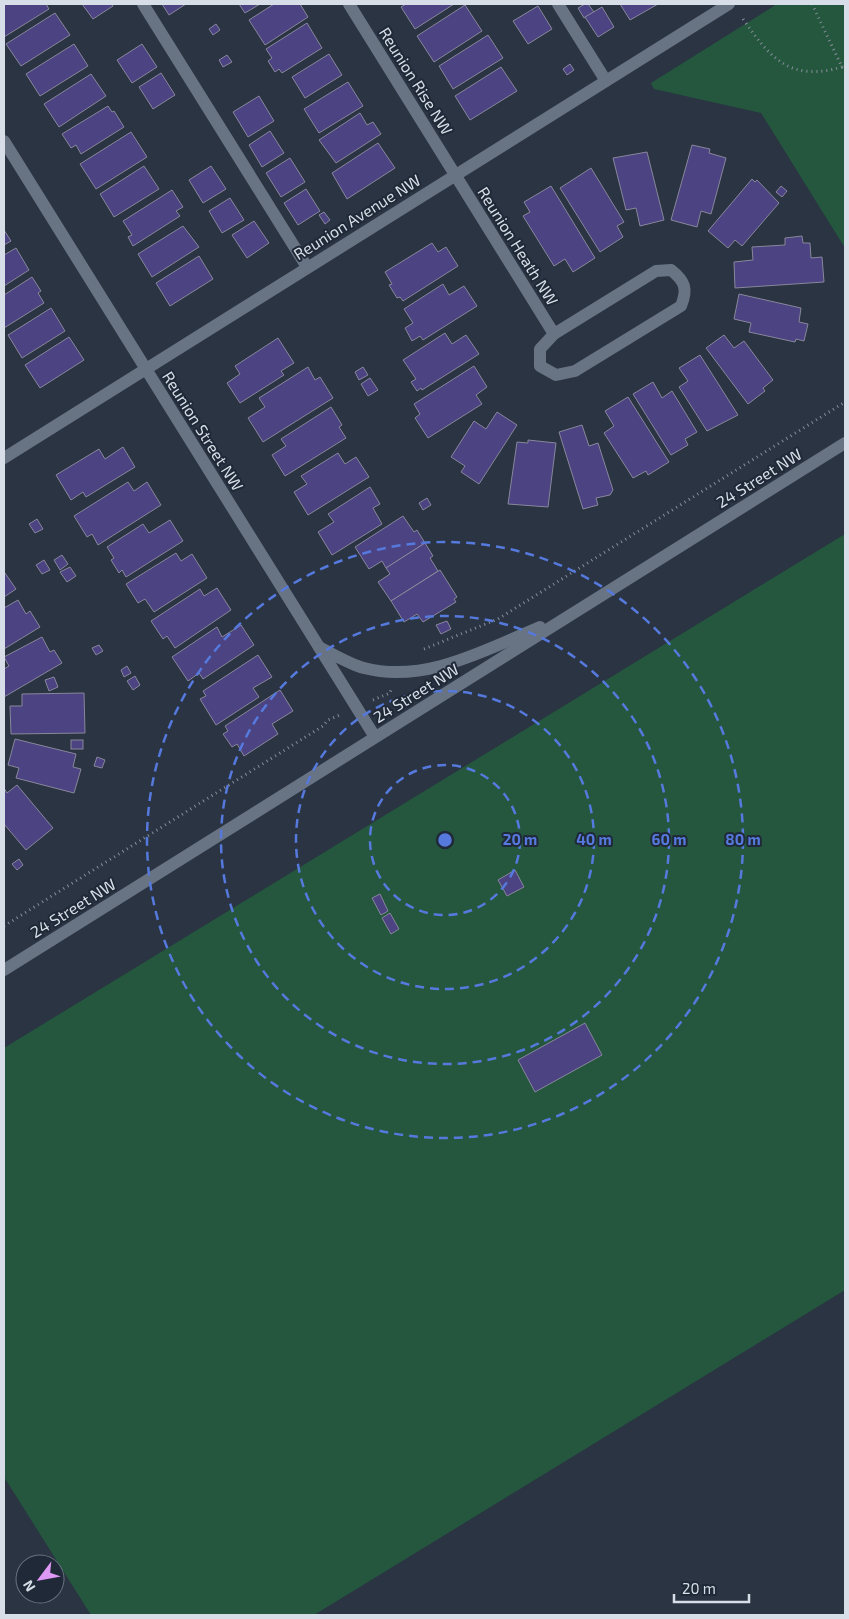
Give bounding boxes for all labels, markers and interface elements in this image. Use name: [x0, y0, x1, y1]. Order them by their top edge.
street label: Reunion Rise NW: [376, 23, 457, 138]
street label: Reunion Avenue NW: [290, 170, 424, 263]
street label: Reunion Heath NW: [474, 183, 563, 309]
street label: Reunion Street NW: [159, 368, 248, 494]
street label: 24 Street NW: [713, 444, 805, 511]
street label: 24 Street NW: [370, 659, 462, 726]
text: 20 m: [503, 830, 537, 848]
text: 40 m: [576, 830, 612, 848]
text: 60 m: [652, 830, 686, 848]
text: 80 m: [725, 830, 761, 848]
centre of rings: [436, 831, 454, 849]
street label: 24 Street NW: [27, 874, 119, 941]
north arrow: [15, 1554, 65, 1604]
scale bar: [674, 1572, 749, 1604]
text: N: [19, 1577, 38, 1595]
text: 20 m: [682, 1579, 716, 1597]

